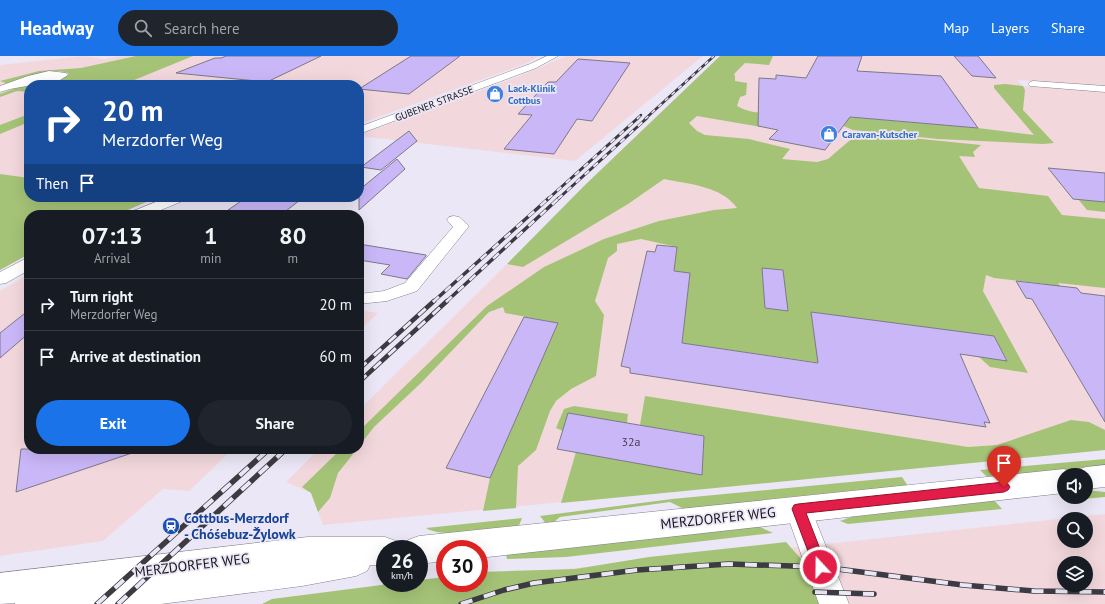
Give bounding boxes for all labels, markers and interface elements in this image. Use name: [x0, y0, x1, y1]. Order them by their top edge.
search box: [118, 10, 398, 46]
text: Headway: [20, 16, 94, 40]
icon: search: [132, 17, 154, 39]
text: Search here: [164, 19, 240, 38]
text: Map: [943, 19, 969, 37]
text: Layers: [991, 19, 1029, 37]
text: Share: [1051, 19, 1085, 37]
place label: Lack-Klinik Cottbus: [508, 82, 556, 107]
street label: GUBENER STRASSE: [393, 83, 475, 124]
shop icon: Lack-Klinik Cottbus: [485, 84, 505, 104]
text: 20 m: [102, 92, 163, 129]
icon: right: [36, 96, 88, 148]
shop icon: Caravan-Kutscher: [819, 124, 839, 144]
text: Merzdorfer Weg: [102, 128, 223, 151]
place label: Caravan-Kutscher: [842, 128, 918, 141]
icon: arrive: [76, 172, 98, 194]
text: Then: [36, 174, 68, 193]
text: 07:13: [82, 220, 143, 251]
text: 1: [204, 220, 218, 251]
text: 80: [279, 220, 306, 251]
text: Arrival: [94, 250, 130, 267]
text: min: [200, 250, 221, 267]
text: m: [287, 250, 298, 267]
text: Turn right: [70, 287, 133, 306]
icon: right: [36, 294, 58, 316]
text: 20 m: [319, 295, 352, 314]
text: Merzdorfer Weg: [70, 306, 157, 323]
icon: arrive: [36, 346, 58, 368]
text: Arrive at destination: [70, 347, 201, 366]
text: 60 m: [319, 347, 352, 366]
button: Exit: [36, 400, 190, 446]
button: Share: [198, 400, 352, 446]
house number: 32a: [621, 434, 641, 449]
pin: [987, 446, 1021, 487]
icon: arrive: [993, 452, 1015, 474]
map controls: [1057, 468, 1093, 592]
button: sound: [1057, 468, 1093, 504]
street label: MERZDORFER WEG: [660, 503, 776, 533]
place label: Cottbus-Merzdorf - Chóśebuz-Žylowk: [184, 509, 296, 543]
button: search: [1057, 512, 1093, 548]
station icon: Cottbus-Merzdorf - Chóśebuz-Žylowk: [161, 516, 181, 536]
speed limit sign: 30: [436, 540, 488, 592]
position arrow: [799, 546, 841, 588]
text: 26: [391, 548, 413, 574]
street label: MERZDORFER WEG: [134, 549, 250, 581]
button: layers: [1057, 556, 1093, 592]
text: km/h: [391, 569, 413, 582]

